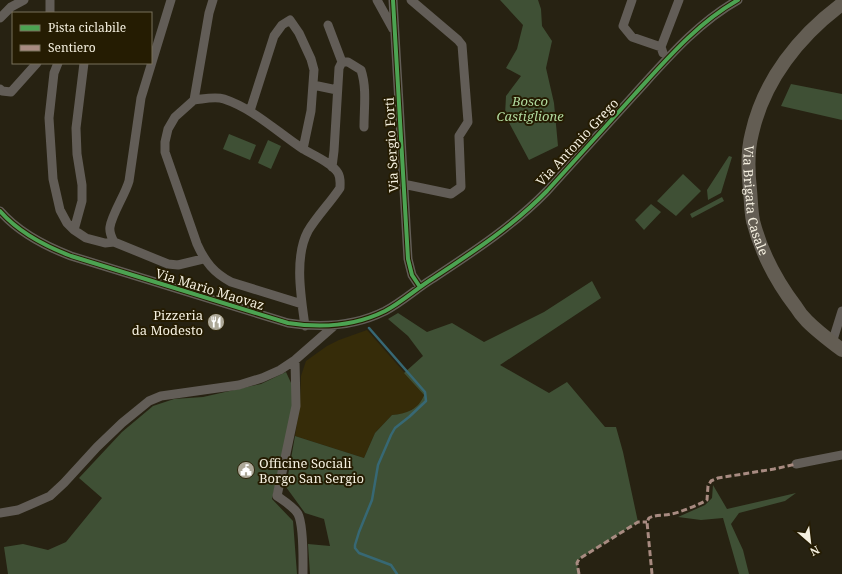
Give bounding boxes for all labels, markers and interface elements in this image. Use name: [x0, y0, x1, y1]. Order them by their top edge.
legend: [12, 12, 152, 64]
text: Pista ciclabile: [48, 19, 126, 36]
text: Sentiero: [48, 39, 96, 56]
park label: Bosco Castiglione: [496, 92, 564, 125]
street label: Via Antonio Grego: [532, 94, 622, 190]
street label: Via Sergio Forti: [380, 97, 402, 193]
street label: Via Brigata Casale: [739, 144, 773, 258]
street label: Via Mario Maovaz: [153, 264, 267, 314]
place label: Pizzeria da Modesto: [132, 306, 203, 339]
restaurant icon: Pizzeria da Modesto: [206, 312, 226, 332]
place label: Officine Sociali Borgo San Sergio: [259, 454, 364, 487]
public building icon: Officine Sociali Borgo San Sergio: [236, 460, 256, 480]
north arrow: [790, 522, 830, 562]
text: N: [807, 543, 822, 560]

